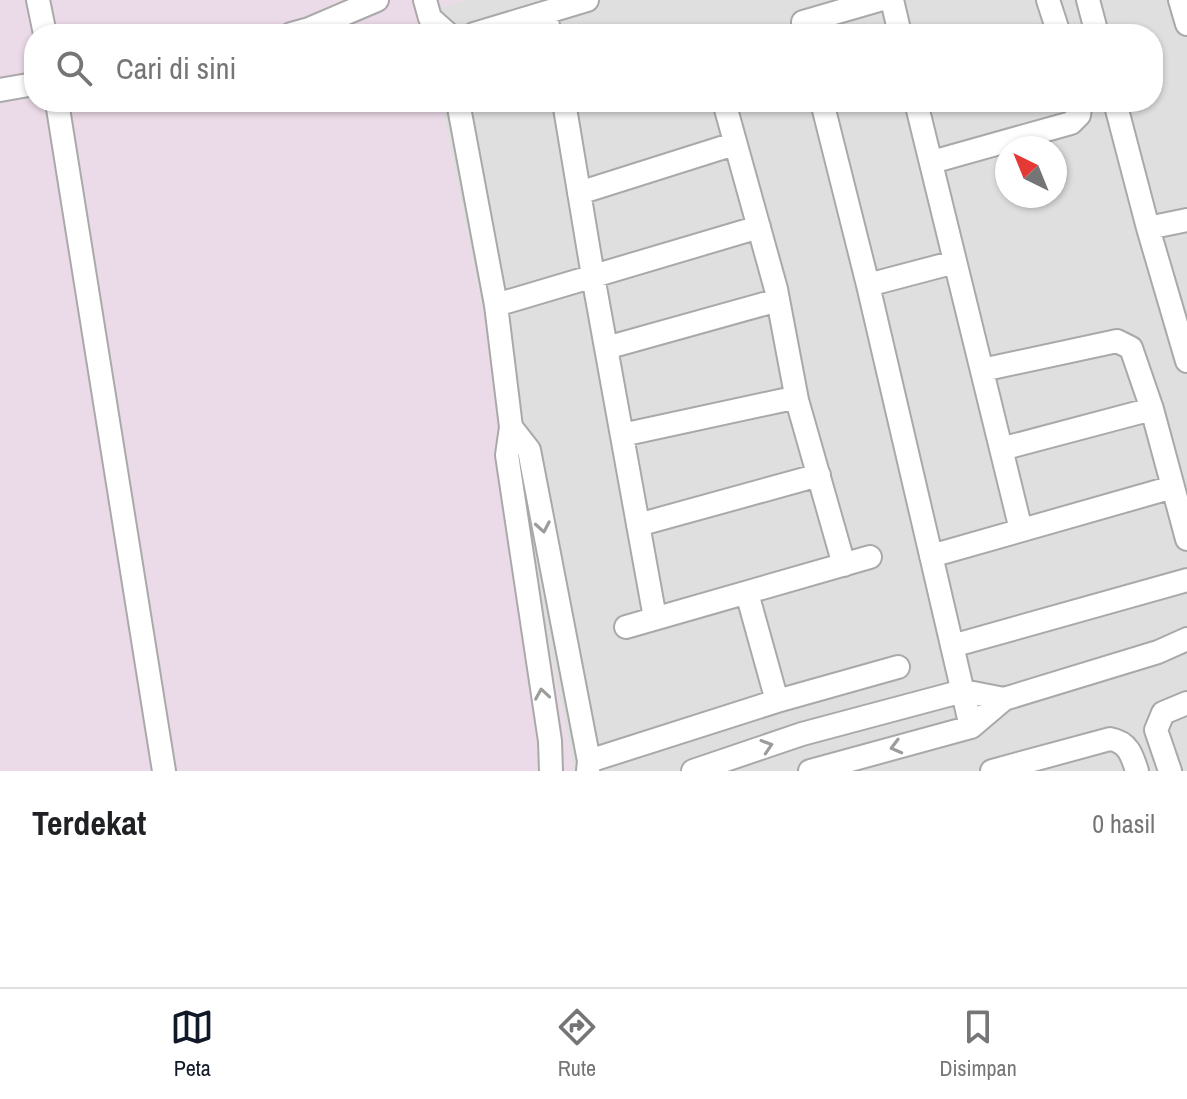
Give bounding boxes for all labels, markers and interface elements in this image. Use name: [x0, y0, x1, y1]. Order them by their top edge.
search box: [24, 24, 1163, 112]
icon: search: [52, 46, 96, 90]
text: Cari di sini: [116, 48, 236, 88]
north arrow: [995, 136, 1067, 208]
one-way arrow: [533, 520, 550, 534]
one-way arrow: [535, 687, 552, 700]
one-way arrow: [889, 738, 903, 755]
one-way arrow: [759, 740, 773, 756]
text: Terdekat: [32, 800, 146, 846]
text: 0 hasil: [1092, 806, 1155, 841]
tab: Peta: [170, 1005, 214, 1083]
tab: Rute: [555, 1005, 599, 1083]
tab: Disimpan: [939, 1005, 1017, 1083]

